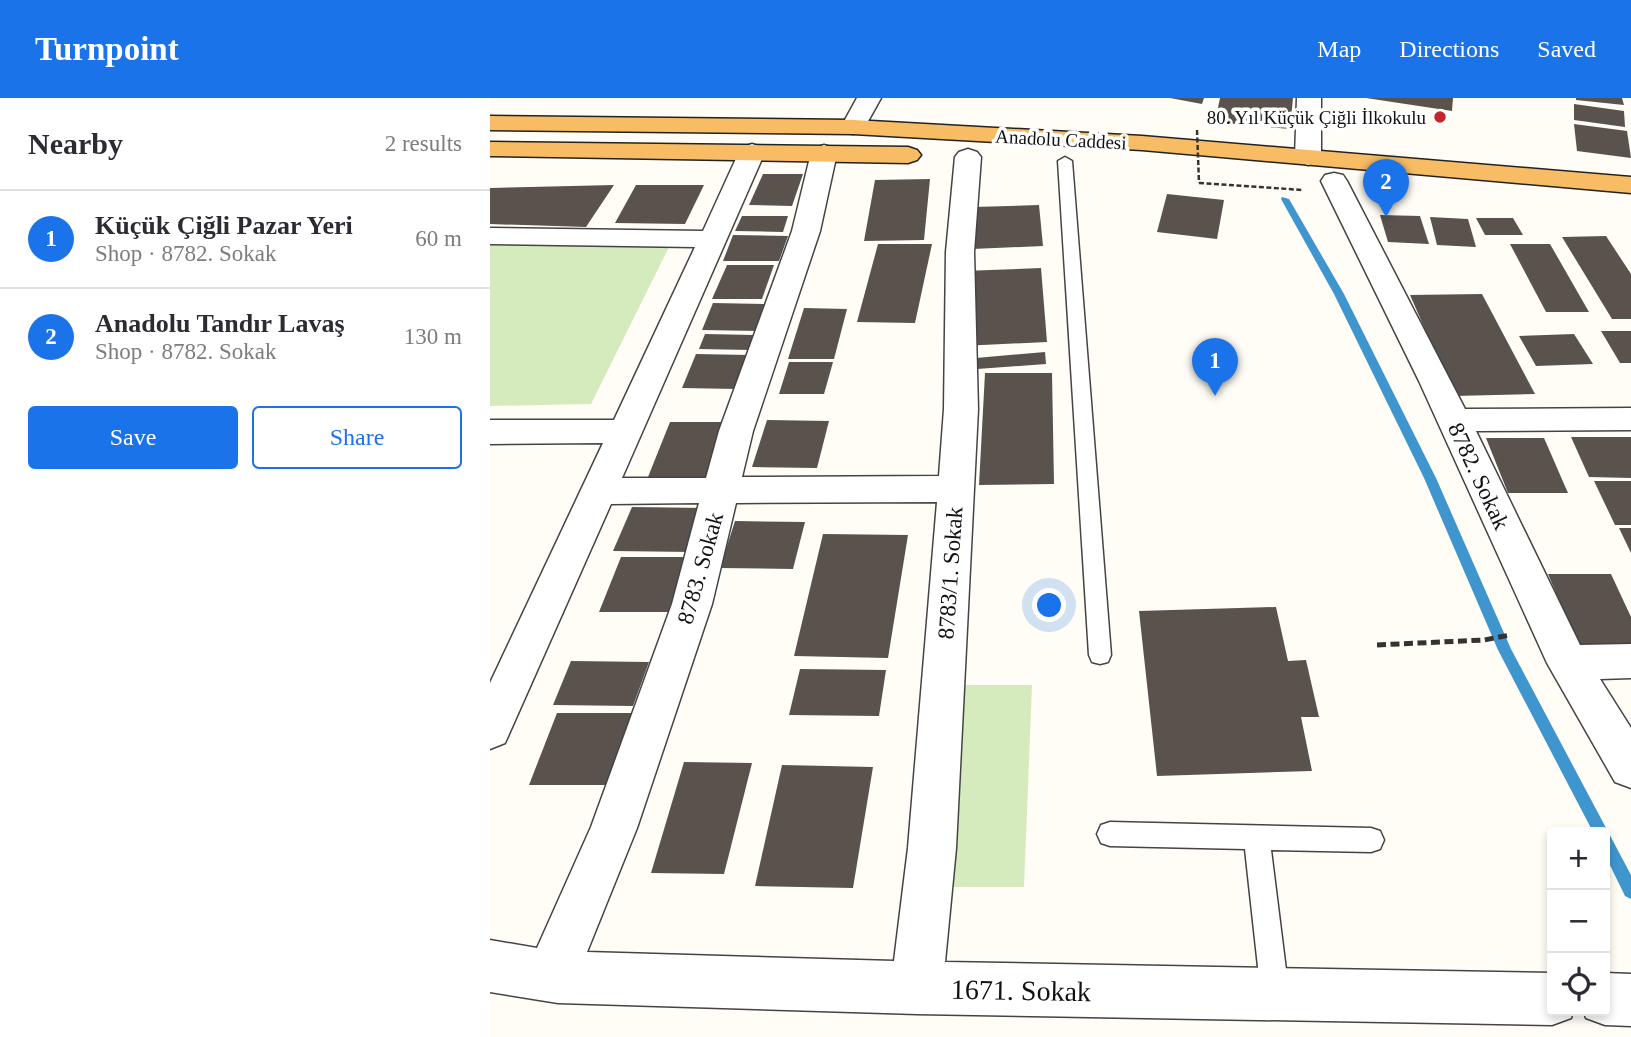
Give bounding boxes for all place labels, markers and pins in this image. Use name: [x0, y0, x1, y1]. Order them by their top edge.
place label: 80. Yıl Küçük Çiğli İlkokulu: [1207, 107, 1426, 128]
marker: 80. Yıl Küçük Çiğli İlkokulu: [1432, 109, 1448, 125]
pin: 2: [1363, 159, 1409, 217]
pin: 1: [1192, 338, 1238, 396]

